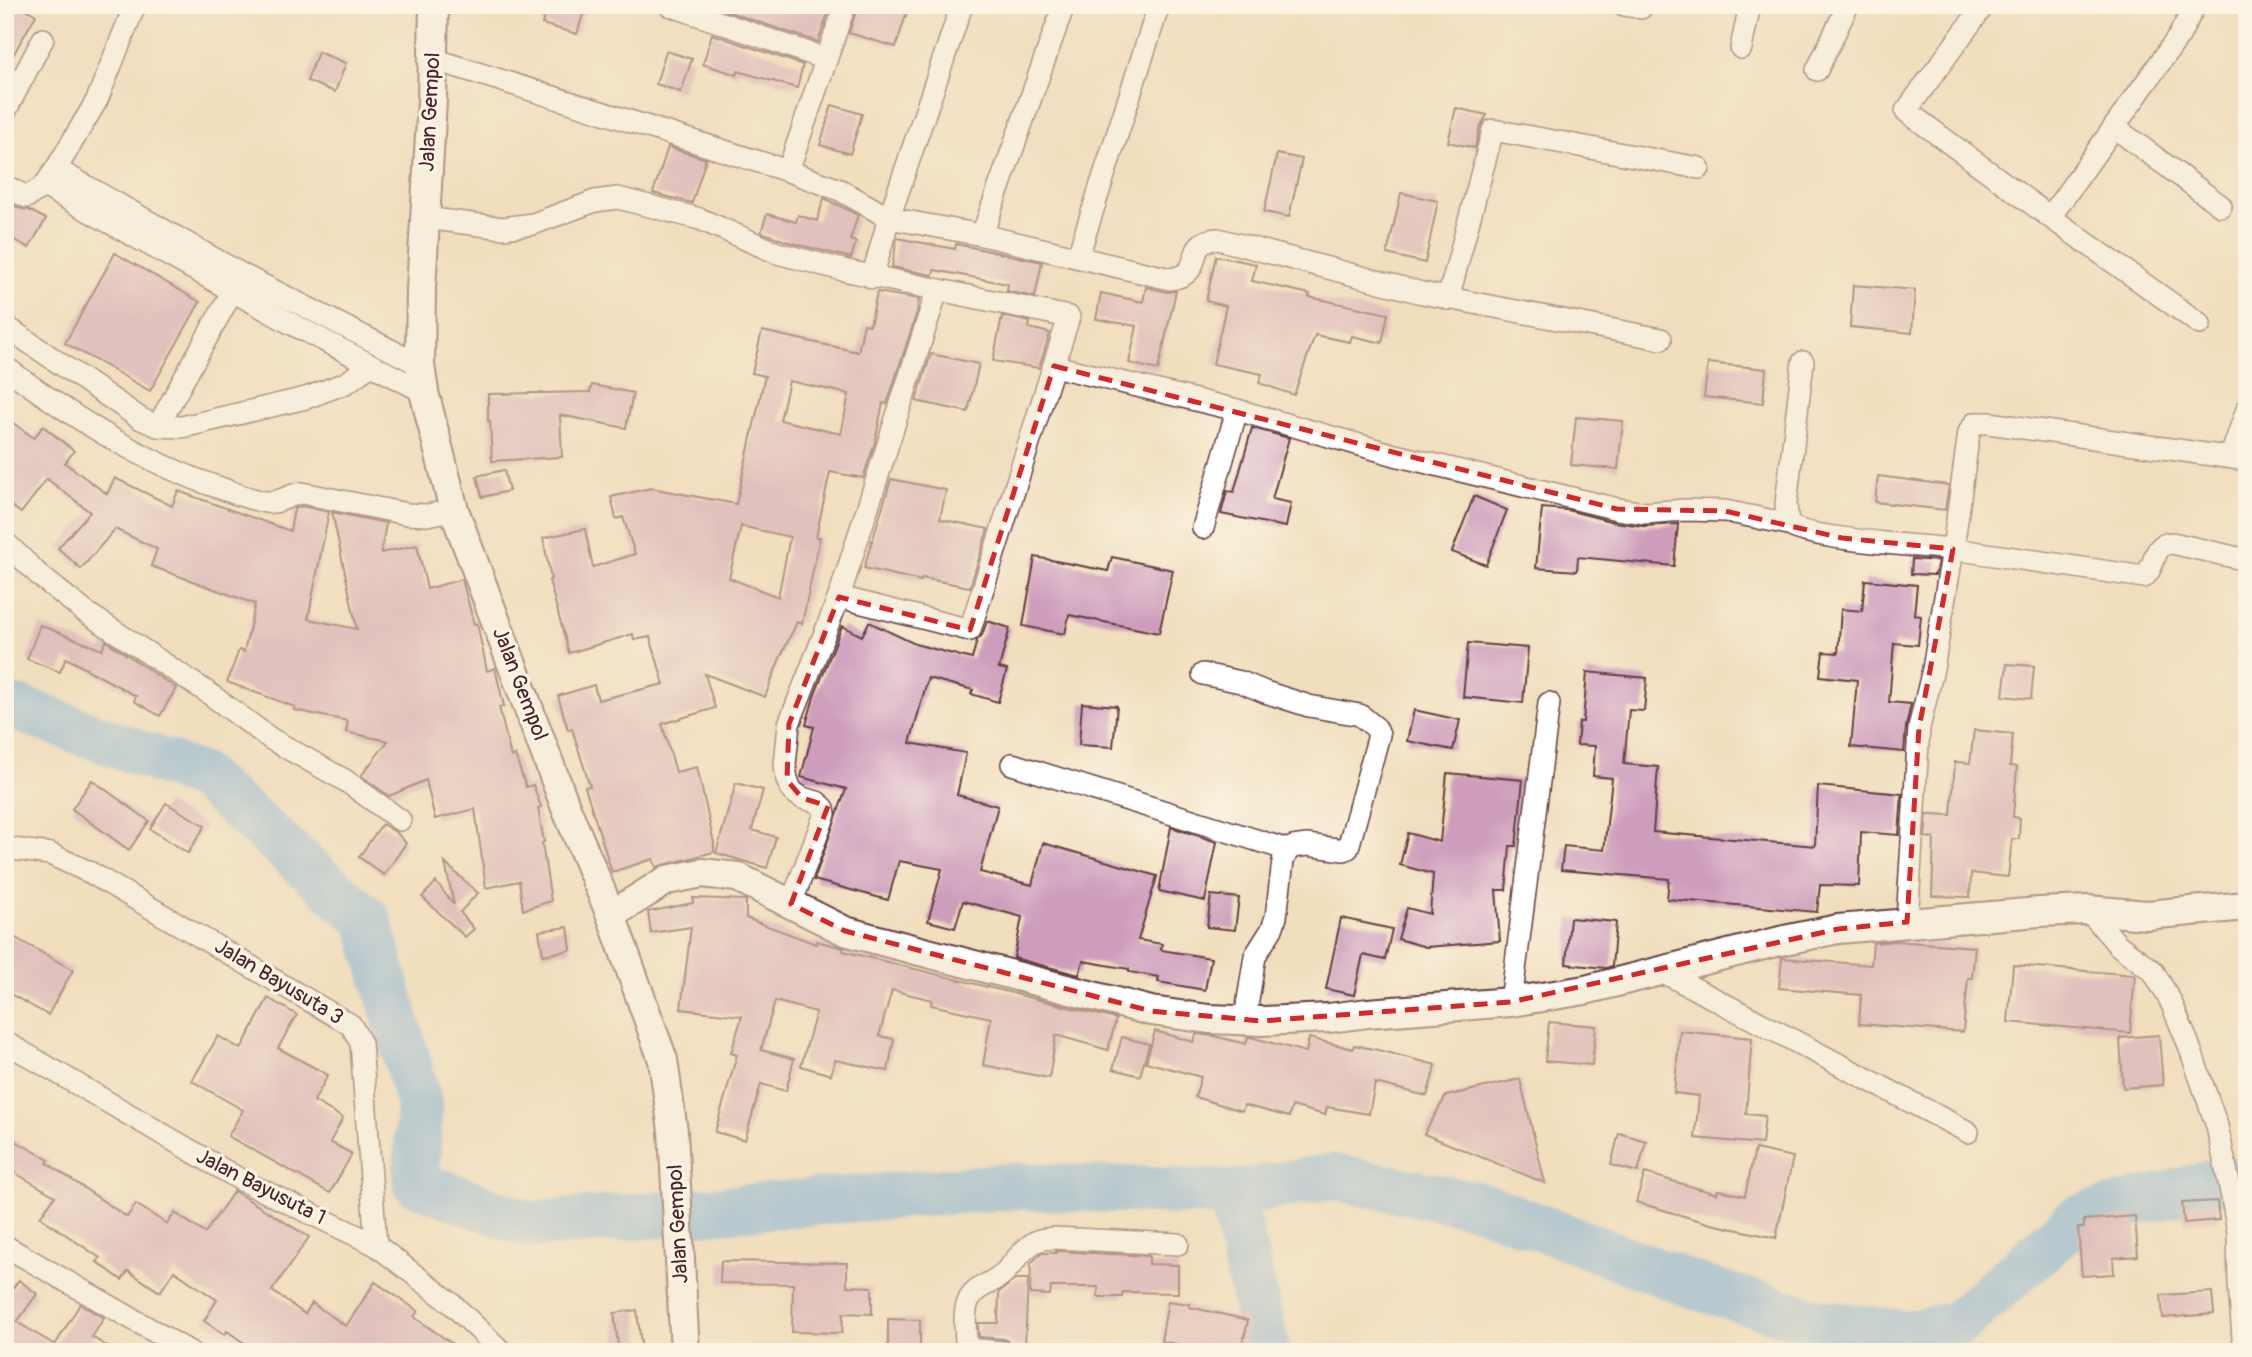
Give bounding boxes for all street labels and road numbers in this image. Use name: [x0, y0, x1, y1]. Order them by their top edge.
street label: Jalan Gempol: [413, 52, 447, 172]
street label: Jalan Gempol: [486, 623, 554, 745]
street label: Jalan Bayusuta 3: [210, 933, 348, 1031]
street label: Jalan Bayusuta 1: [192, 1143, 330, 1231]
street label: Jalan Gempol: [661, 1164, 695, 1284]

